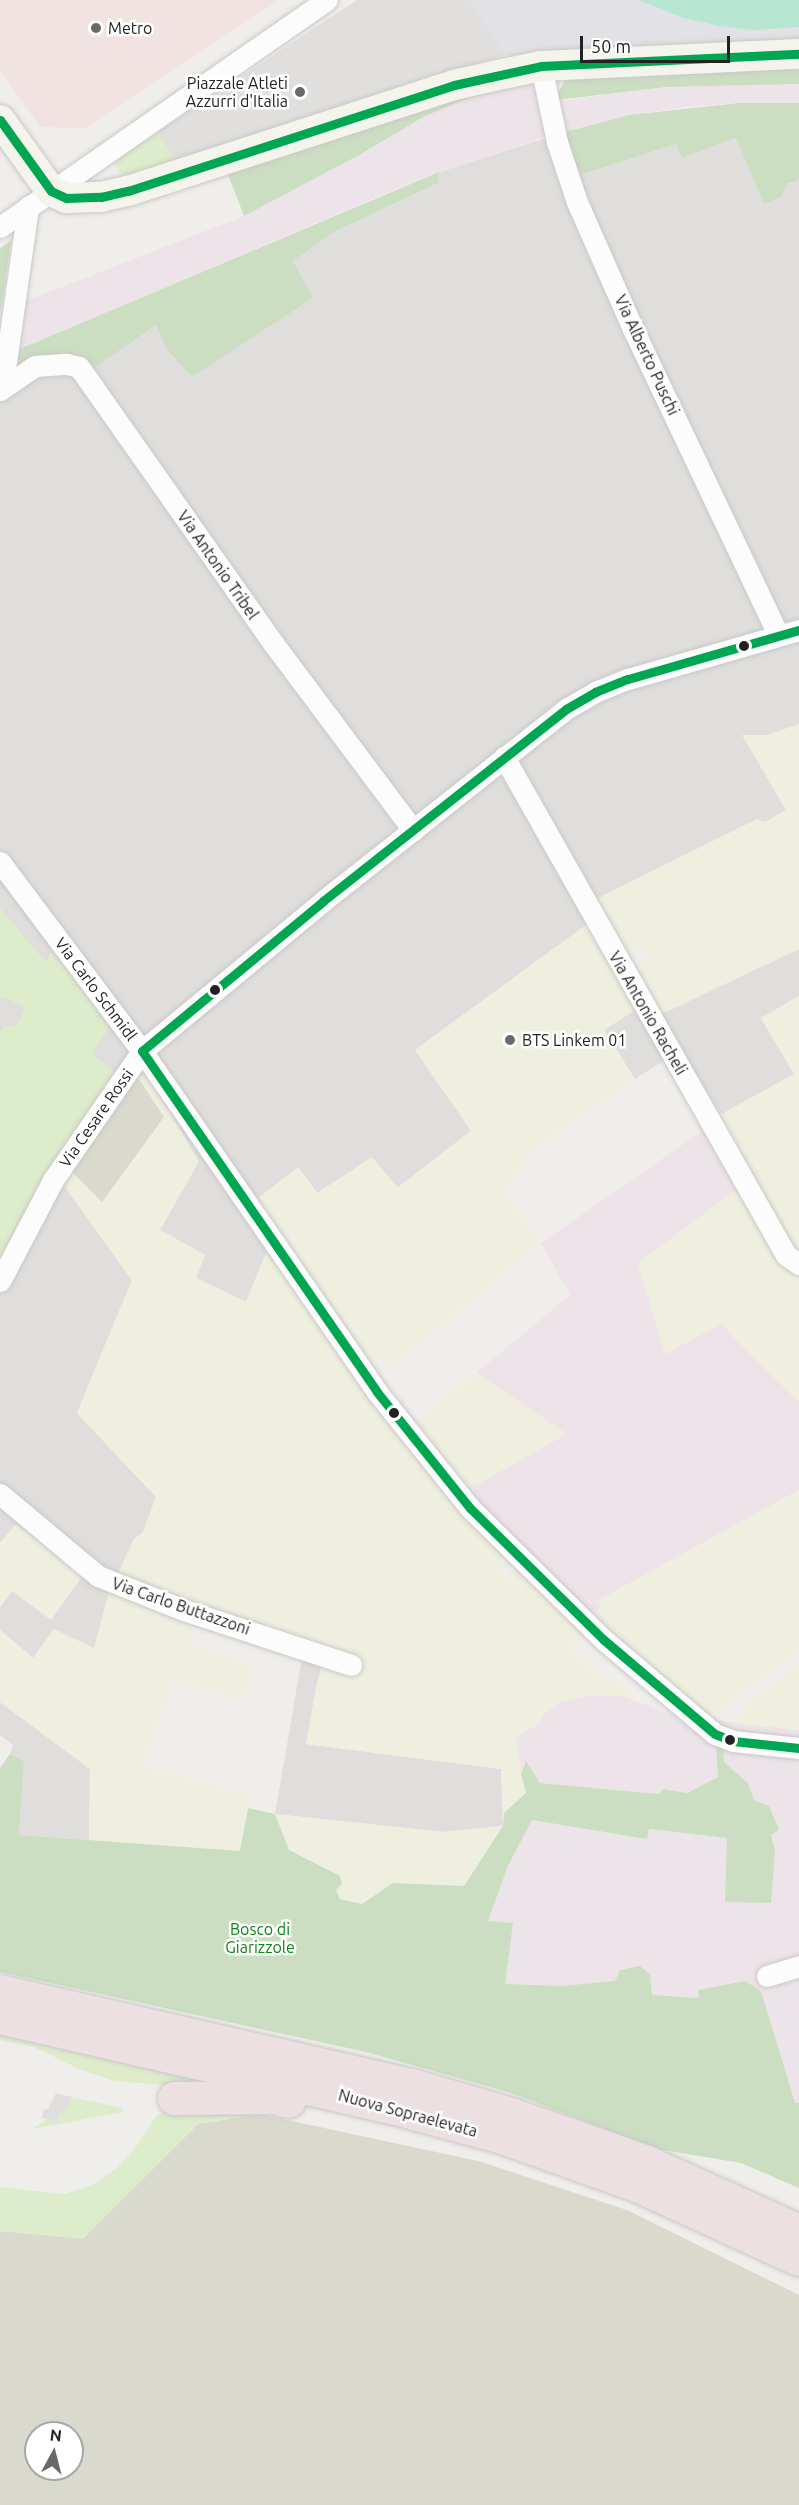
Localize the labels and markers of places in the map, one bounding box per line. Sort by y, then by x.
place label: Metro [108,18,152,38]
marker: Metro [89,21,103,35]
place label: Piazzale Atleti Azzurri d'Italia [186,73,288,111]
marker: Piazzale Atleti Azzurri d'Italia [293,85,307,99]
unlabelled marker [738,640,750,652]
unlabelled marker [209,984,221,996]
place label: BTS Linkem 01 [522,1030,626,1050]
marker: BTS Linkem 01 [503,1033,517,1047]
unlabelled marker [388,1407,400,1419]
unlabelled marker [724,1734,736,1746]

